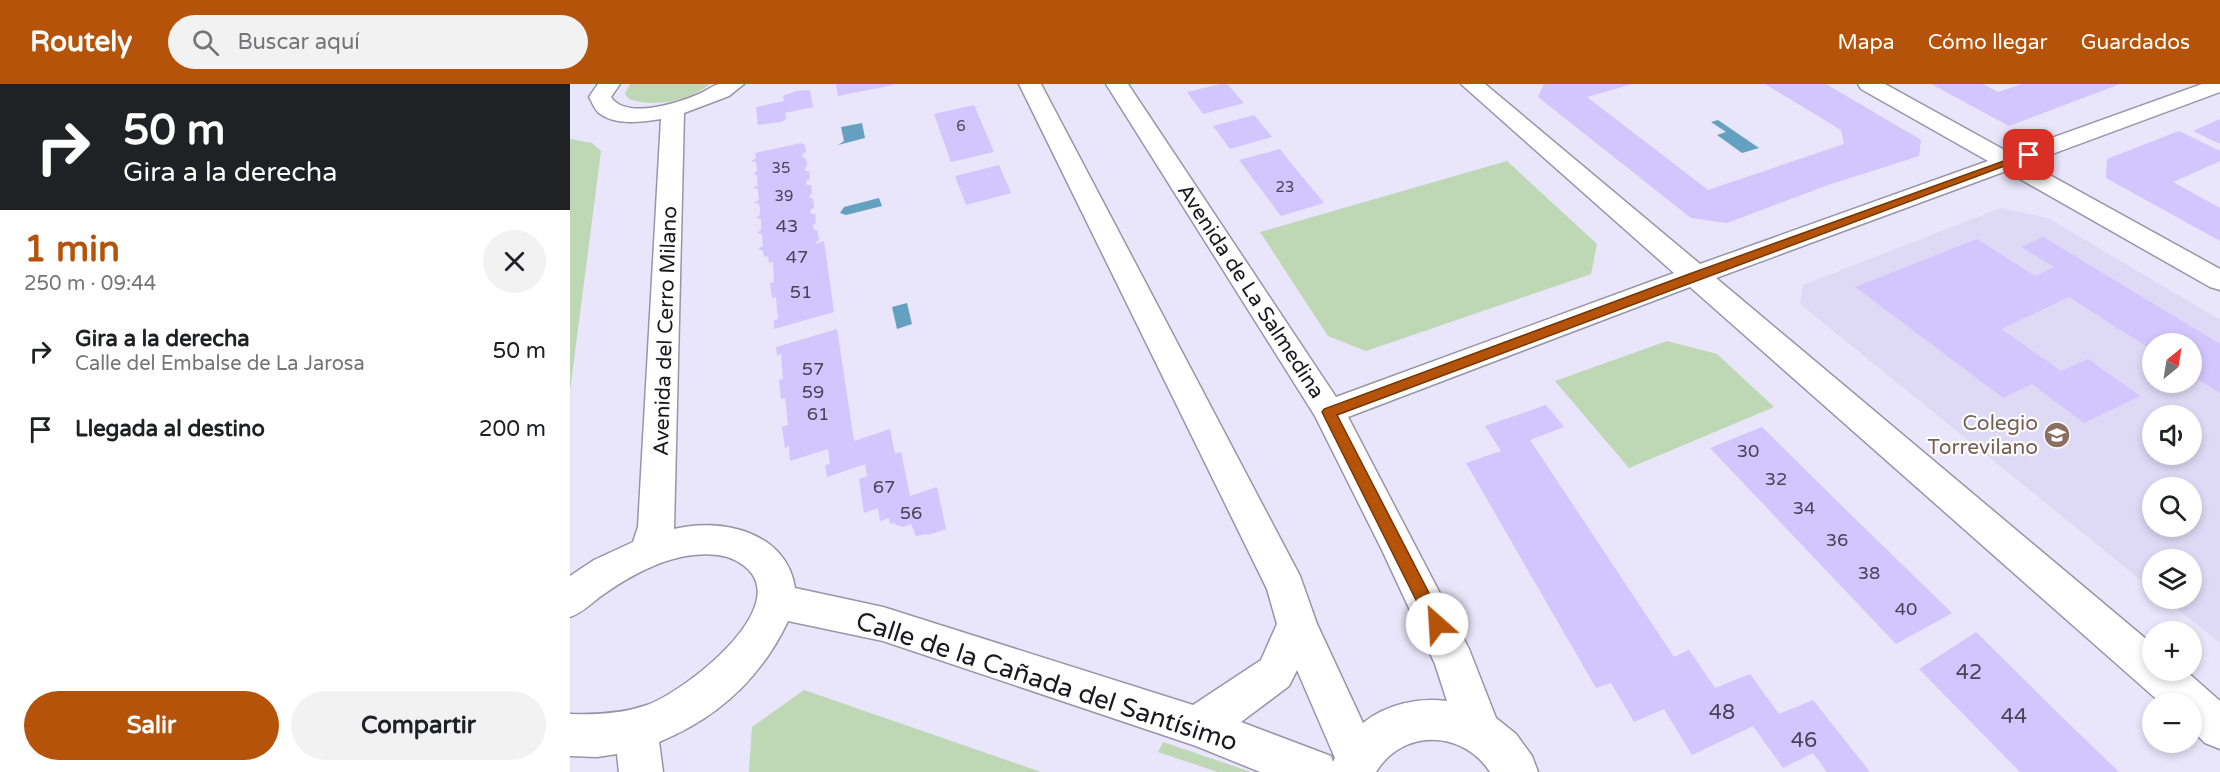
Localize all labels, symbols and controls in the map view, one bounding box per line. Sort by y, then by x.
search box [168,15,588,69]
text: Routely [30,25,132,59]
icon: search [189,26,222,59]
text: Buscar aquí [237,29,360,55]
text: Mapa [1837,30,1895,55]
text: Cómo llegar [1928,30,2048,55]
text: Guardados [2081,30,2190,55]
text: 50 m [123,105,225,156]
icon: right [24,108,102,186]
house number: 6 [956,117,966,135]
pin [2003,129,2054,180]
icon: arrive [2012,138,2045,171]
text: Gira a la derecha [123,156,337,189]
house number: 35 [772,159,790,177]
house number: 23 [1276,178,1294,196]
street label: Avenida de La Salmedina [1172,179,1329,403]
house number: 39 [775,187,793,205]
street label: Avenida del Cerro Milano [649,206,682,456]
house number: 43 [776,215,798,237]
text: 1 min [24,228,120,271]
button: close [483,230,546,293]
house number: 47 [786,246,808,268]
text: 250 m · 09:44 [24,272,156,296]
house number: 51 [790,281,812,303]
text: Gira a la derecha [75,326,250,352]
north arrow [2142,333,2202,393]
map controls [2142,333,2202,753]
icon: right [24,335,57,368]
text: 50 m [492,338,546,364]
text: Calle del Embalse de La Jarosa [75,352,365,376]
house number: 57 [802,358,824,380]
house number: 59 [802,381,824,403]
house number: 61 [807,403,829,425]
button: sound [2142,405,2202,465]
place label: Colegio Torrevilano [1927,411,2038,460]
icon: arrive [24,413,57,446]
text: Llegada al destino [75,416,265,442]
text: 200 m [479,416,546,442]
school or university icon: Colegio Torrevilano [2042,420,2072,450]
house number: 30 [1737,440,1759,462]
house number: 32 [1765,468,1787,490]
house number: 67 [873,476,895,498]
button: search [2142,477,2202,537]
house number: 34 [1793,497,1815,519]
house number: 56 [900,502,922,524]
house number: 36 [1826,529,1848,551]
button: layers [2142,549,2202,609]
house number: 38 [1858,562,1880,584]
position arrow [1405,592,1469,656]
house number: 40 [1895,598,1917,620]
street label: Calle de la Cañada del Santísimo [852,605,1242,758]
button: + [2142,621,2202,681]
house number: 42 [1956,660,1982,685]
button: Salir [24,691,279,760]
button: Compartir [291,691,546,760]
button: − [2142,693,2202,753]
house number: 48 [1709,700,1735,725]
house number: 44 [2001,704,2027,729]
house number: 46 [1791,728,1817,753]

